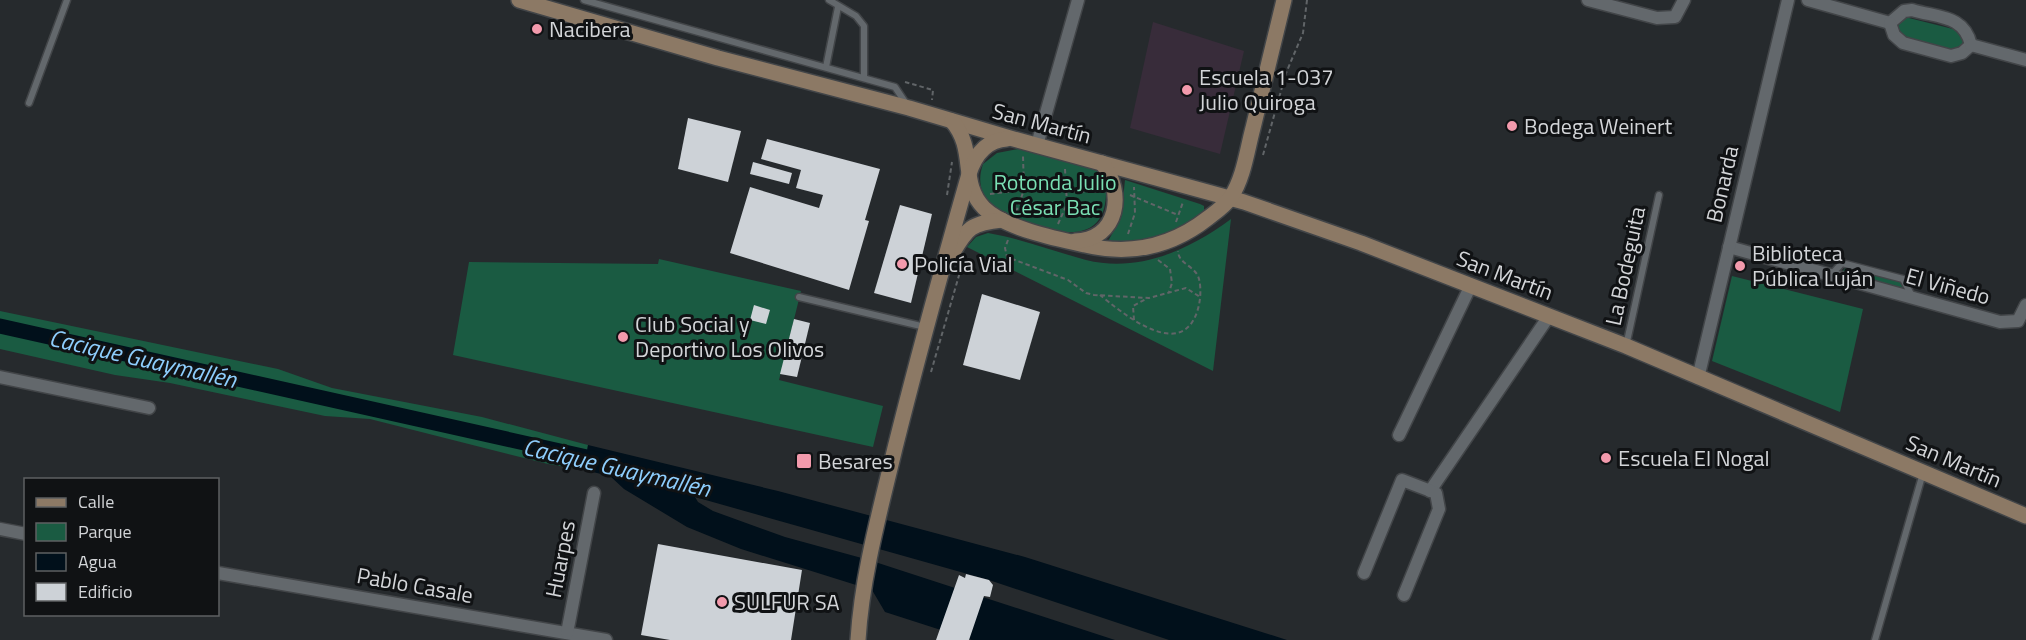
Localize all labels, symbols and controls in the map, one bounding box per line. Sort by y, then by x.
place label: Nacibera [549,12,631,46]
marker: Nacibera [530,22,544,36]
place label: Escuela 1-037 Julio Quiroga [1199,60,1334,119]
marker: Escuela 1-037 Julio Quiroga [1180,83,1194,97]
street label: San Martín [989,93,1095,153]
place label: Bodega Weinert [1524,109,1673,143]
marker: Bodega Weinert [1505,119,1519,133]
street label: Bonarda [1697,142,1747,226]
park label: Rotonda Julio César Bac [993,165,1117,224]
street label: La Bodeguita [1596,203,1654,329]
place label: Biblioteca Pública Luján [1752,236,1873,295]
street label: San Martín [1452,241,1558,309]
place label: Policía Vial [914,247,1012,281]
marker: Policía Vial [895,257,909,271]
street label: El Viñedo [1902,258,1994,314]
marker: Biblioteca Pública Luján [1733,259,1747,273]
place label: Club Social y Deportivo Los Olivos [635,307,824,366]
water label: Cacique Guaymallén [46,319,241,397]
marker: Club Social y Deportivo Los Olivos [616,330,630,344]
street label: San Martín [1901,426,2007,496]
water label: Cacique Guaymallén [520,428,715,506]
place label: Escuela El Nogal [1618,441,1770,475]
place label: Besares [818,444,893,478]
marker: Escuela El Nogal [1599,451,1613,465]
marker: Besares [795,452,813,470]
legend [24,478,219,616]
text: Calle [78,488,114,515]
street label: Huarpes [536,517,584,601]
text: Parque [78,518,132,545]
text: Agua [78,548,116,575]
street label: Pablo Casale [354,558,476,612]
text: Edificio [78,578,132,605]
place label: SULFUR SA [734,585,840,619]
marker: SULFUR SA [715,595,729,609]

